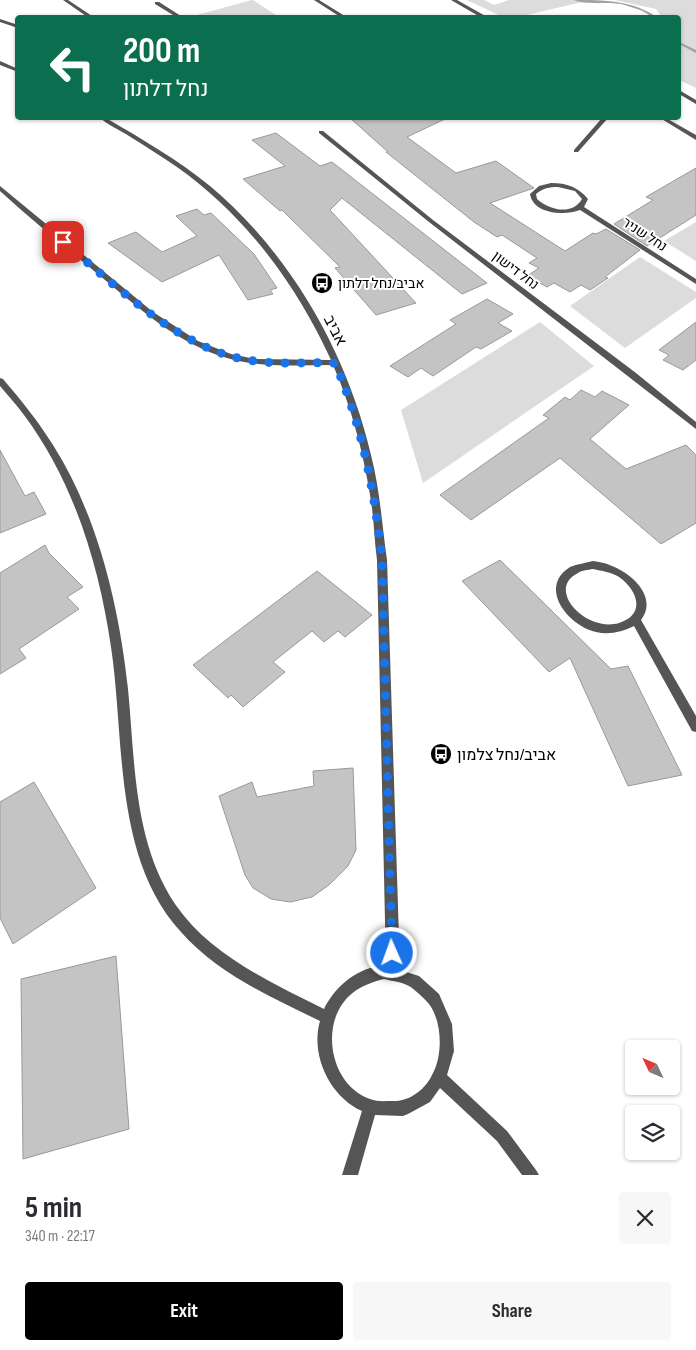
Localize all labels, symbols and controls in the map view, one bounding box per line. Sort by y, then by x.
text: 200 m [123,30,200,73]
icon: left [40,35,105,100]
text: נחל דלתון [123,76,208,103]
street label: נחל שניר [619,214,670,255]
pin [42,221,84,263]
icon: arrive [49,228,77,256]
street label: נחל דישון [489,247,542,293]
bus stop icon: אביב/נחל דלתון [310,271,334,295]
place label: אביב/נחל דלתון [338,275,424,292]
street label: אביב [319,312,350,349]
bus stop icon: אביב/נחל צלמון [429,742,453,766]
place label: אביב/נחל צלמון [457,746,556,765]
position arrow [365,926,417,978]
north arrow [625,1040,680,1095]
map controls [625,1040,680,1160]
button: layers [625,1105,680,1160]
text: 5 min [25,1190,82,1226]
button: close [619,1192,671,1244]
text: 340 m · 22:17 [25,1227,95,1246]
button: Exit [25,1282,343,1340]
button: Share [353,1282,671,1340]

